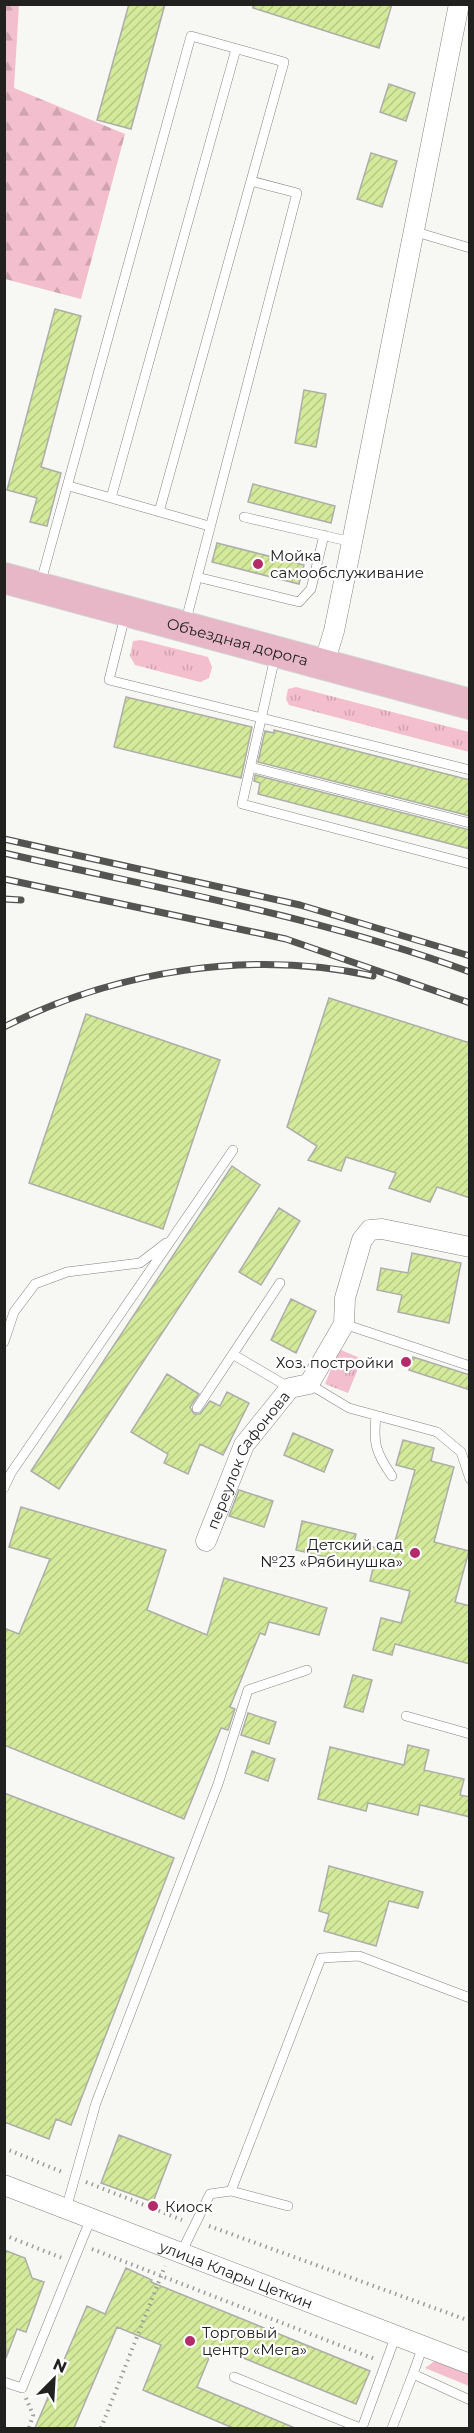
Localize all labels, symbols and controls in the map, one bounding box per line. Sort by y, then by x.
place label: Мойка самообслуживание [270,546,424,582]
marker: Мойка самообслуживание [251,557,265,571]
street label: Объездная дорога [165,613,310,669]
place label: Хоз. постройки [276,1353,394,1372]
marker: Хоз. постройки [399,1355,413,1369]
street label: переулок Сафонова [202,1387,294,1532]
place label: Детский сад №23 «Рябинушка» [260,1535,403,1571]
marker: Детский сад №23 «Рябинушка» [408,1546,422,1560]
place label: Киоск [165,2197,213,2216]
marker: Киоск [146,2199,160,2213]
street label: улица Клары Цеткин [156,2236,316,2312]
place label: Торговый центр «Мега» [202,2323,307,2359]
marker: Торговый центр «Мега» [183,2334,197,2348]
north arrow [24,2349,84,2409]
text: N [50,2354,70,2377]

